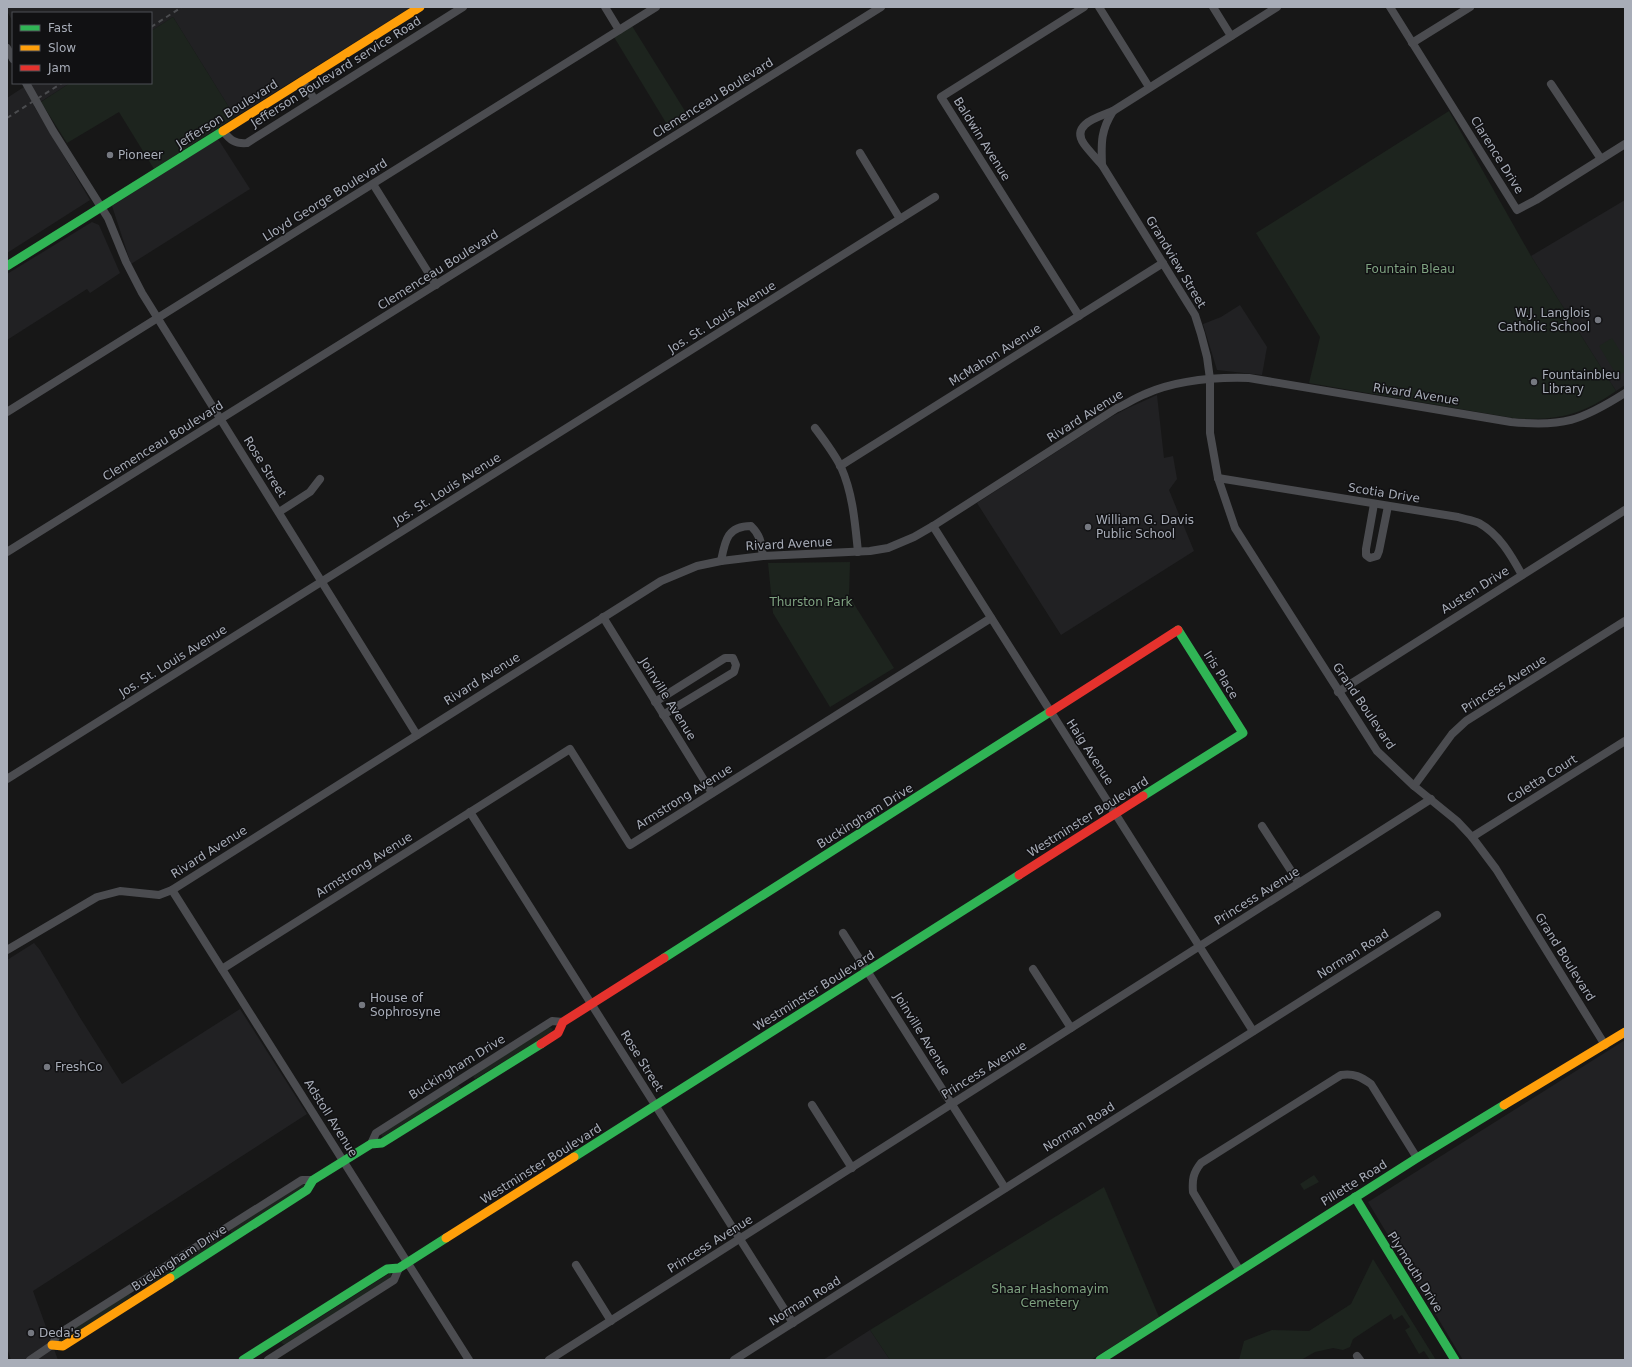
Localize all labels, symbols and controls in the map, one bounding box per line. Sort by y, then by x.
legend [12,12,152,84]
street label: Jefferson Boulevard service Road [248,14,424,131]
text: Fast [48,21,72,35]
text: Slow [48,41,76,55]
street label: Clemenceau Boulevard [650,55,776,141]
text: Jam [47,61,71,75]
street label: Jefferson Boulevard [173,77,280,152]
street label: Baldwin Avenue [951,95,1013,183]
street label: Clarence Drive [1468,114,1526,196]
place label: Pioneer [118,148,163,162]
marker: Pioneer [105,150,115,160]
street label: Lloyd George Boulevard [260,156,390,244]
street label: Grandview Street [1143,214,1209,311]
street label: Clemenceau Boulevard [375,227,501,313]
park label: Fountain Bleau [1365,262,1455,276]
street label: Jos. St. Louis Avenue [665,278,778,356]
place label: W.J. Langlois Catholic School [1498,306,1590,334]
marker: W.J. Langlois Catholic School [1593,315,1603,325]
street label: McMahon Avenue [947,321,1043,389]
place label: Fountainbleu Library [1542,368,1620,396]
marker: Fountainbleu Library [1529,377,1539,387]
street label: Rivard Avenue [1372,380,1460,408]
street label: Rivard Avenue [1044,387,1126,445]
street label: Clemenceau Boulevard [100,398,226,484]
street label: Rose Street [241,434,289,500]
street label: Jos. St. Louis Avenue [390,450,503,528]
street label: Scotia Drive [1347,480,1421,506]
place label: William G. Davis Public School [1096,513,1194,541]
marker: William G. Davis Public School [1083,522,1093,532]
street label: Rivard Avenue [745,535,833,553]
street label: Austen Drive [1438,564,1512,616]
park label: Thurston Park [768,595,853,609]
street label: Jos. St. Louis Avenue [116,622,229,700]
street label: Iris Place [1201,648,1241,702]
street label: Rivard Avenue [441,650,523,708]
street label: Princess Avenue [1459,652,1549,716]
street label: Joinville Avenue [636,654,699,743]
street label: Grand Boulevard [1330,660,1398,752]
street label: Haig Avenue [1064,716,1116,788]
street label: Coletta Court [1504,752,1580,806]
street label: Armstrong Avenue [633,762,735,832]
street label: Westminster Boulevard [1025,774,1151,860]
street label: Buckingham Drive [814,781,916,851]
street label: Rivard Avenue [168,823,250,881]
street label: Armstrong Avenue [313,830,415,900]
street label: Princess Avenue [1212,864,1302,928]
street label: Grand Boulevard [1532,910,1598,1004]
street label: Norman Road [1315,926,1391,982]
street label: Westminster Boulevard [751,948,877,1034]
street label: Joinville Avenue [890,989,953,1078]
place label: House of Sophrosyne [370,991,441,1019]
marker: House of Sophrosyne [357,1000,367,1010]
street label: Rose Street [618,1028,666,1094]
street label: Buckingham Drive [406,1032,508,1102]
street label: Princess Avenue [939,1038,1029,1102]
place label: FreshCo [55,1060,103,1074]
marker: FreshCo [42,1062,52,1072]
street label: Adstoll Avenue [301,1077,361,1159]
street label: Norman Road [1041,1099,1117,1155]
street label: Westminster Boulevard [478,1121,604,1207]
street label: Pillette Road [1318,1157,1390,1209]
street label: Princess Avenue [665,1212,755,1276]
street label: Buckingham Drive [129,1222,229,1294]
street label: Plymouth Drive [1385,1229,1445,1315]
street label: Norman Road [767,1273,843,1329]
park label: Shaar Hashomayim Cemetery [991,1282,1109,1310]
place label: Deda's [39,1326,80,1340]
marker: Deda's [26,1328,36,1338]

